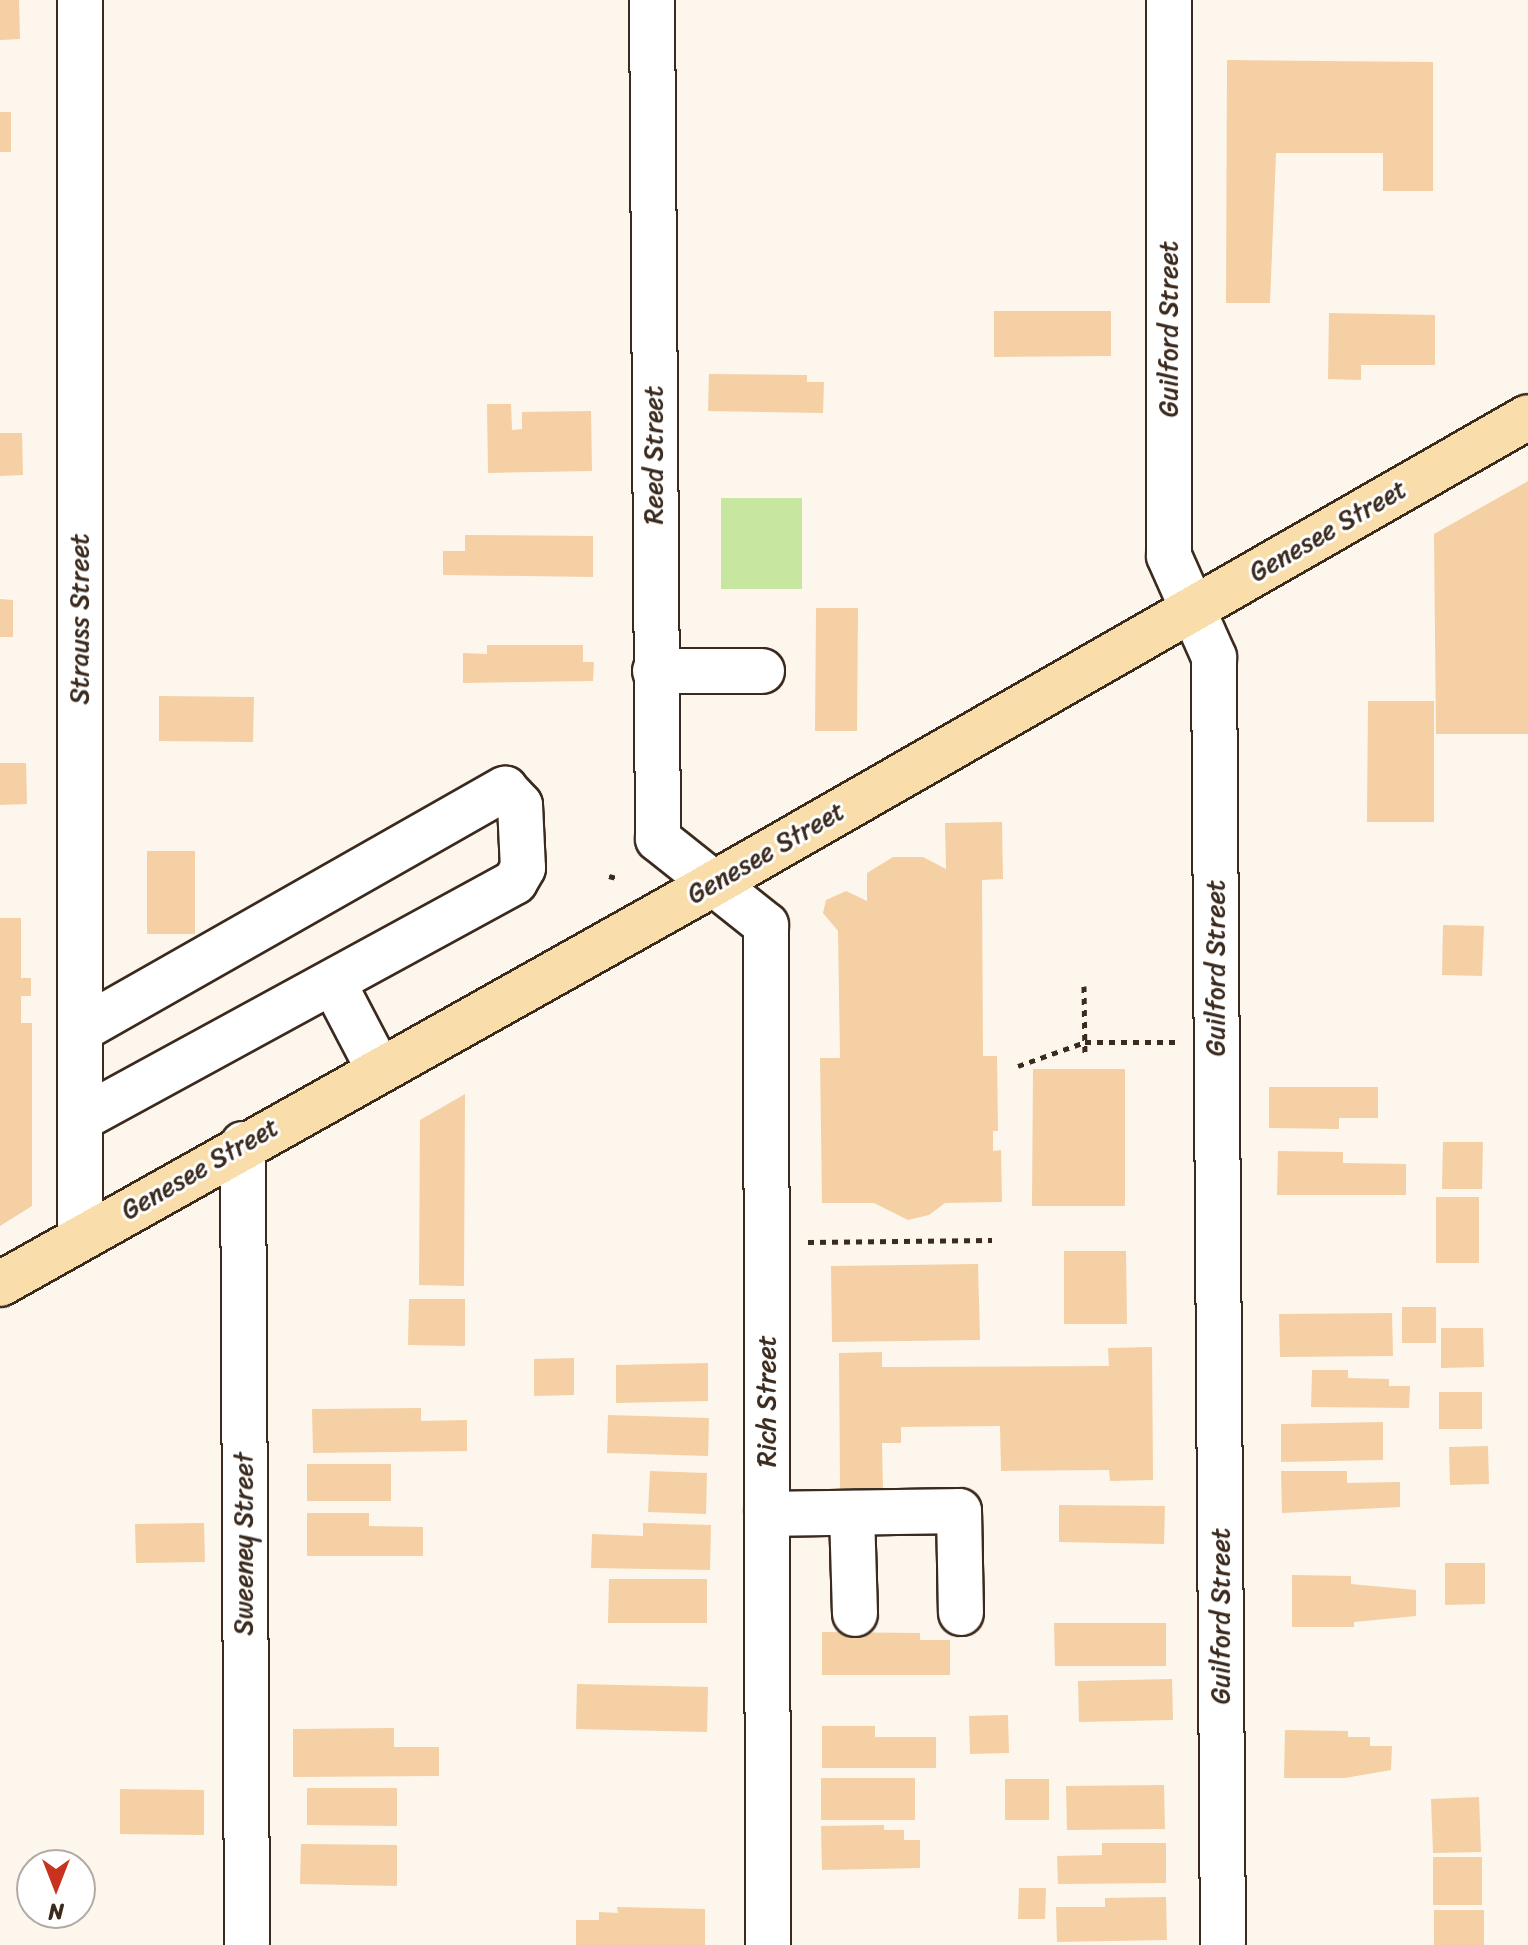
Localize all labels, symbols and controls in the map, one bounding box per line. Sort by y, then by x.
street label: Guilford Street [1153,241,1185,417]
street label: Reed Street [638,386,670,524]
street label: Genesee Street [1244,473,1412,589]
street label: Strauss Street [64,534,96,704]
street label: Genesee Street [682,795,850,911]
street label: Guilford Street [1200,880,1232,1056]
street label: Genesee Street [116,1111,284,1227]
street label: Rich Street [751,1335,783,1467]
street label: Sweeney Street [228,1452,260,1636]
street label: Guilford Street [1205,1528,1237,1704]
north arrow [16,1849,96,1929]
text: N [48,1892,64,1931]

